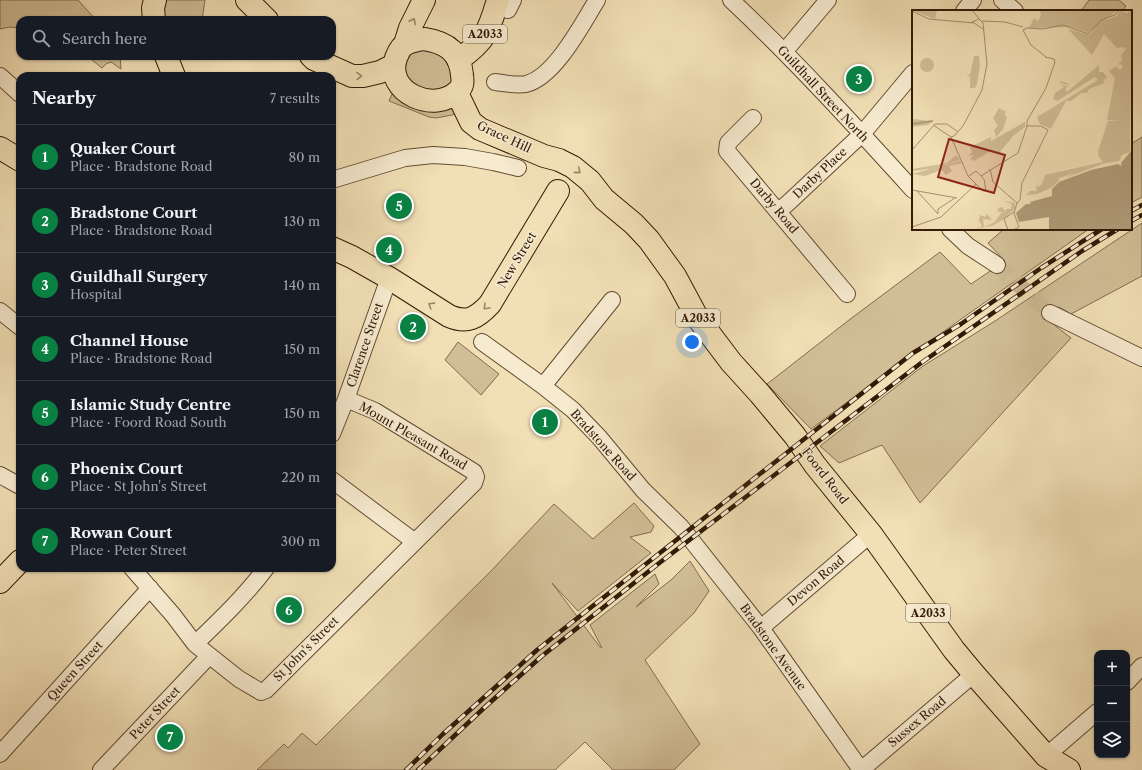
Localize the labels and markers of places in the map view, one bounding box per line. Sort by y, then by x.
pin: 3 [846,64,872,94]
pin: 5 [386,191,412,221]
pin: 4 [376,235,402,265]
pin: 2 [400,312,426,342]
pin: 1 [532,407,558,437]
pin: 6 [276,595,302,625]
pin: 7 [157,722,183,752]

